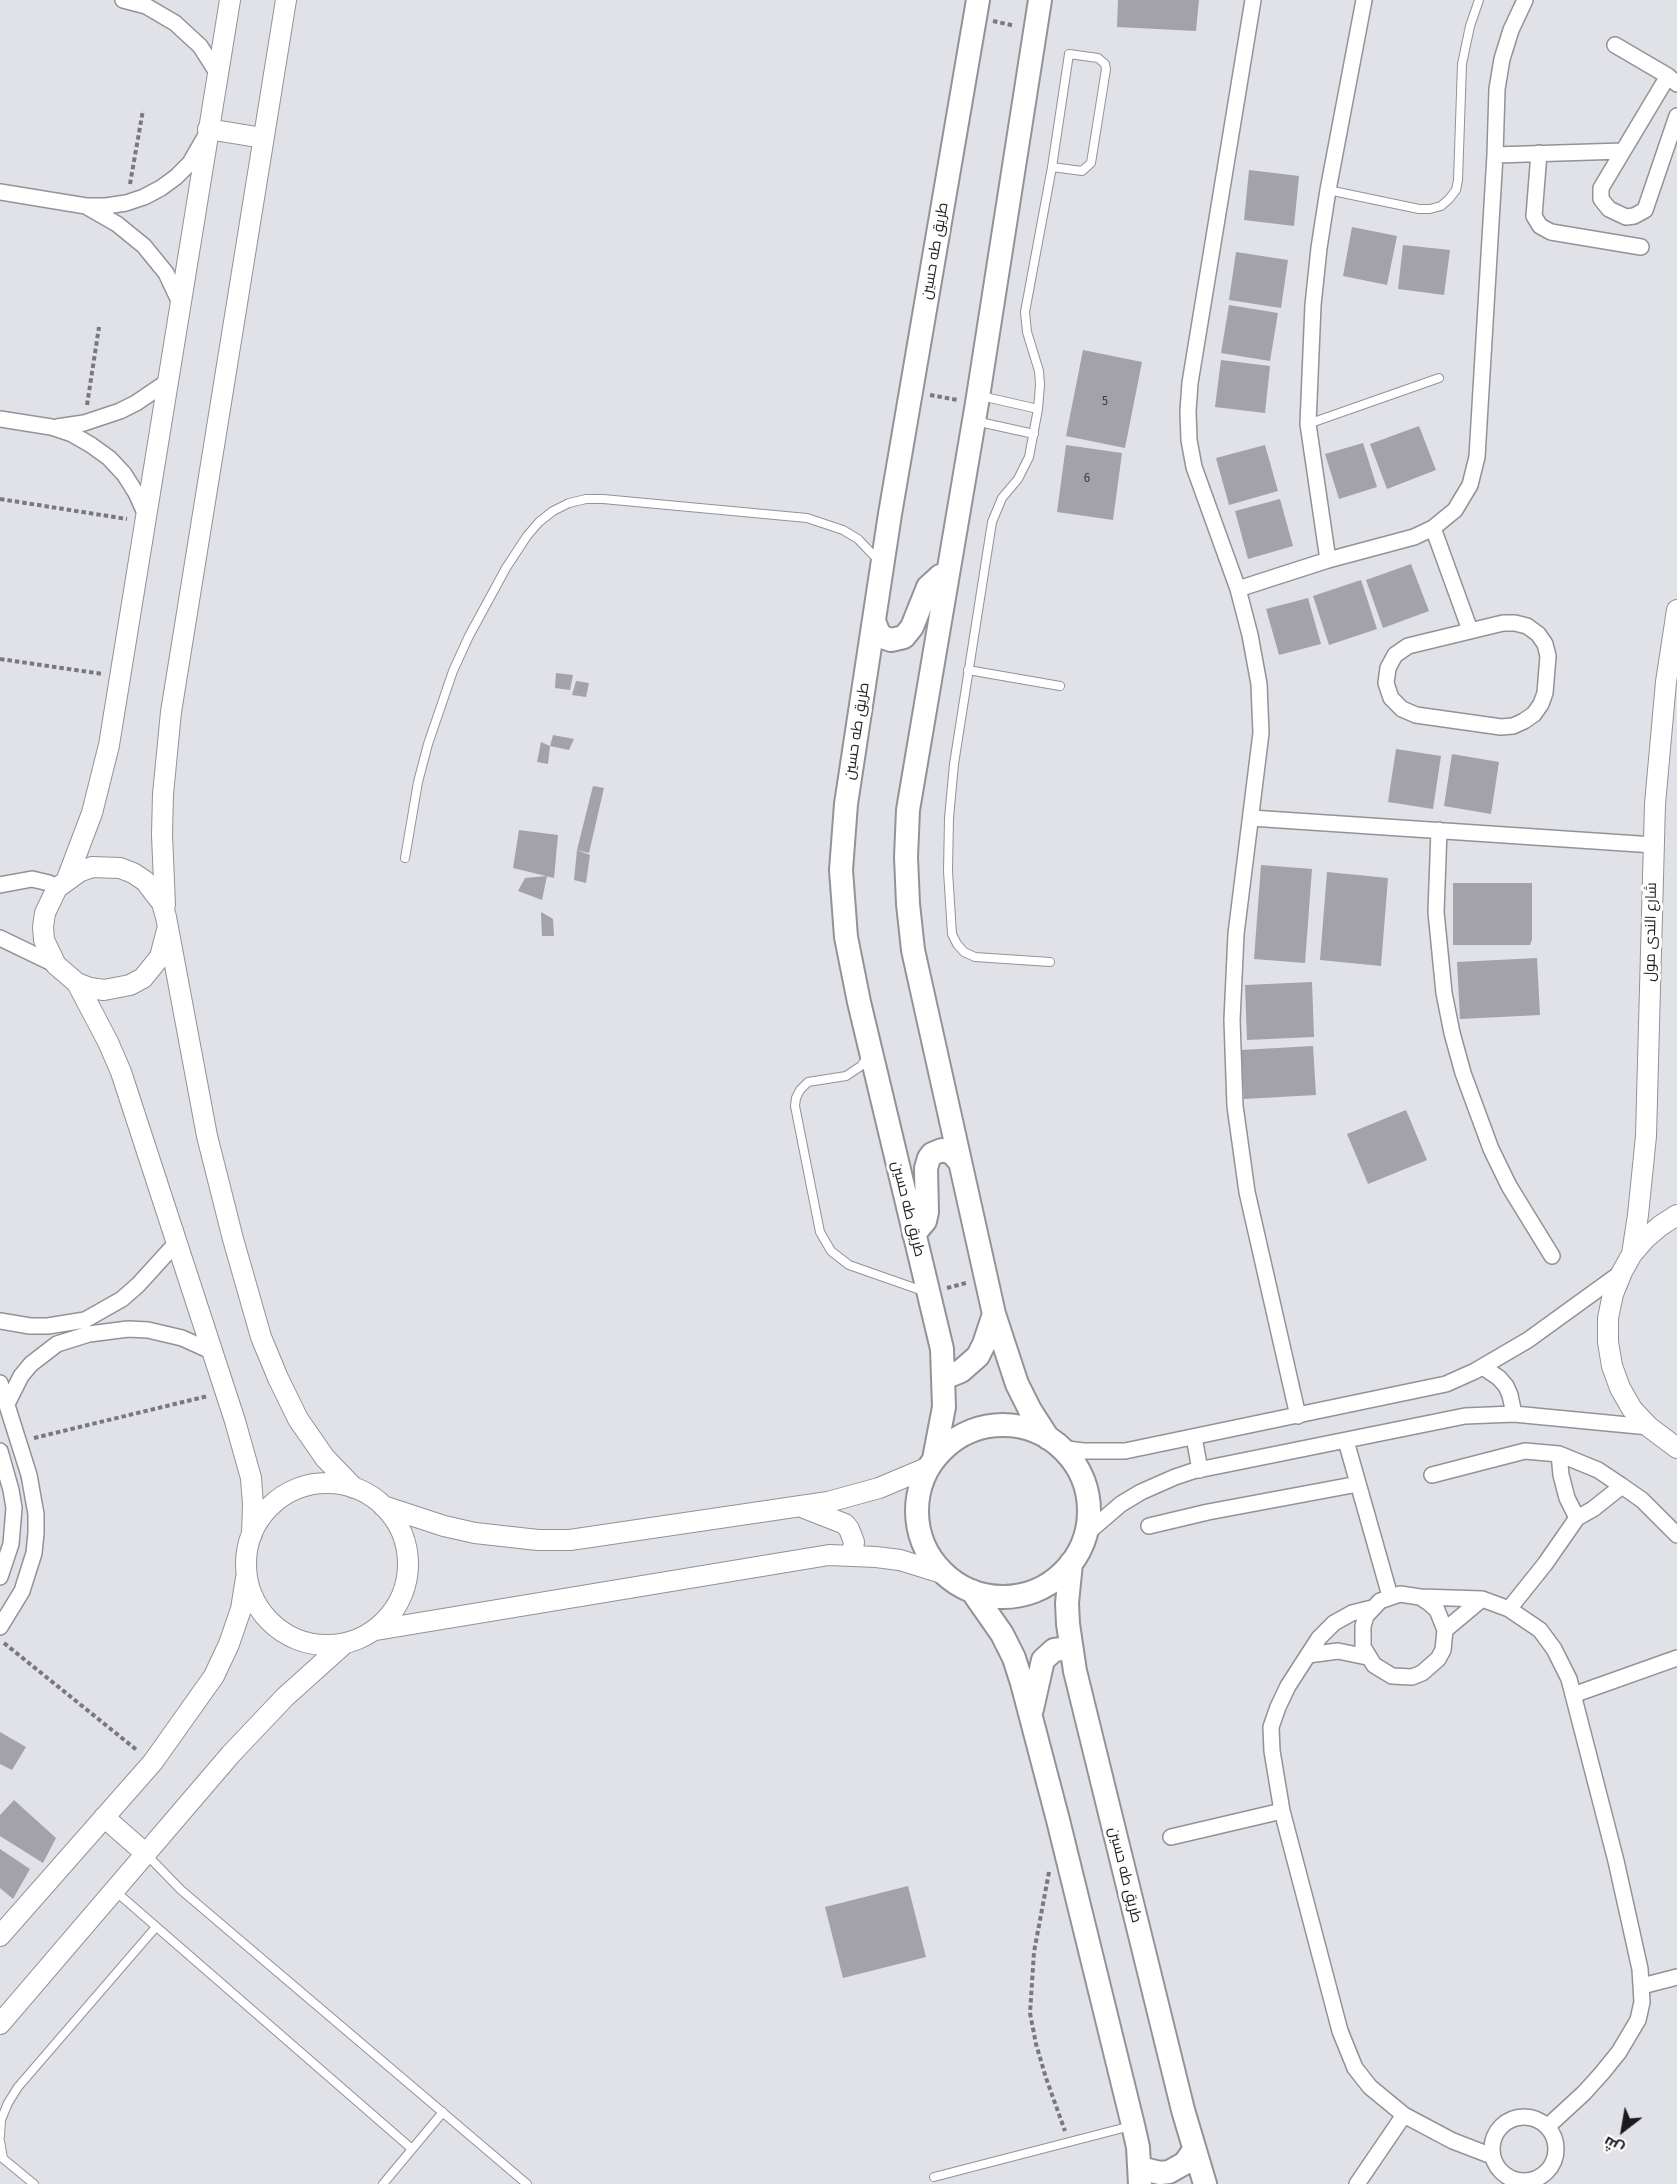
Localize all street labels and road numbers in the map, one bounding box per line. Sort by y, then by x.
street label: طريق طه حسين [918,201,952,301]
street label: طريق طه حسين [840,681,874,781]
street label: شارع الندى مول [1641,882,1661,982]
street label: طريق طه حسين [887,1159,929,1259]
street label: طريق طه حسين [1104,1825,1146,1925]

